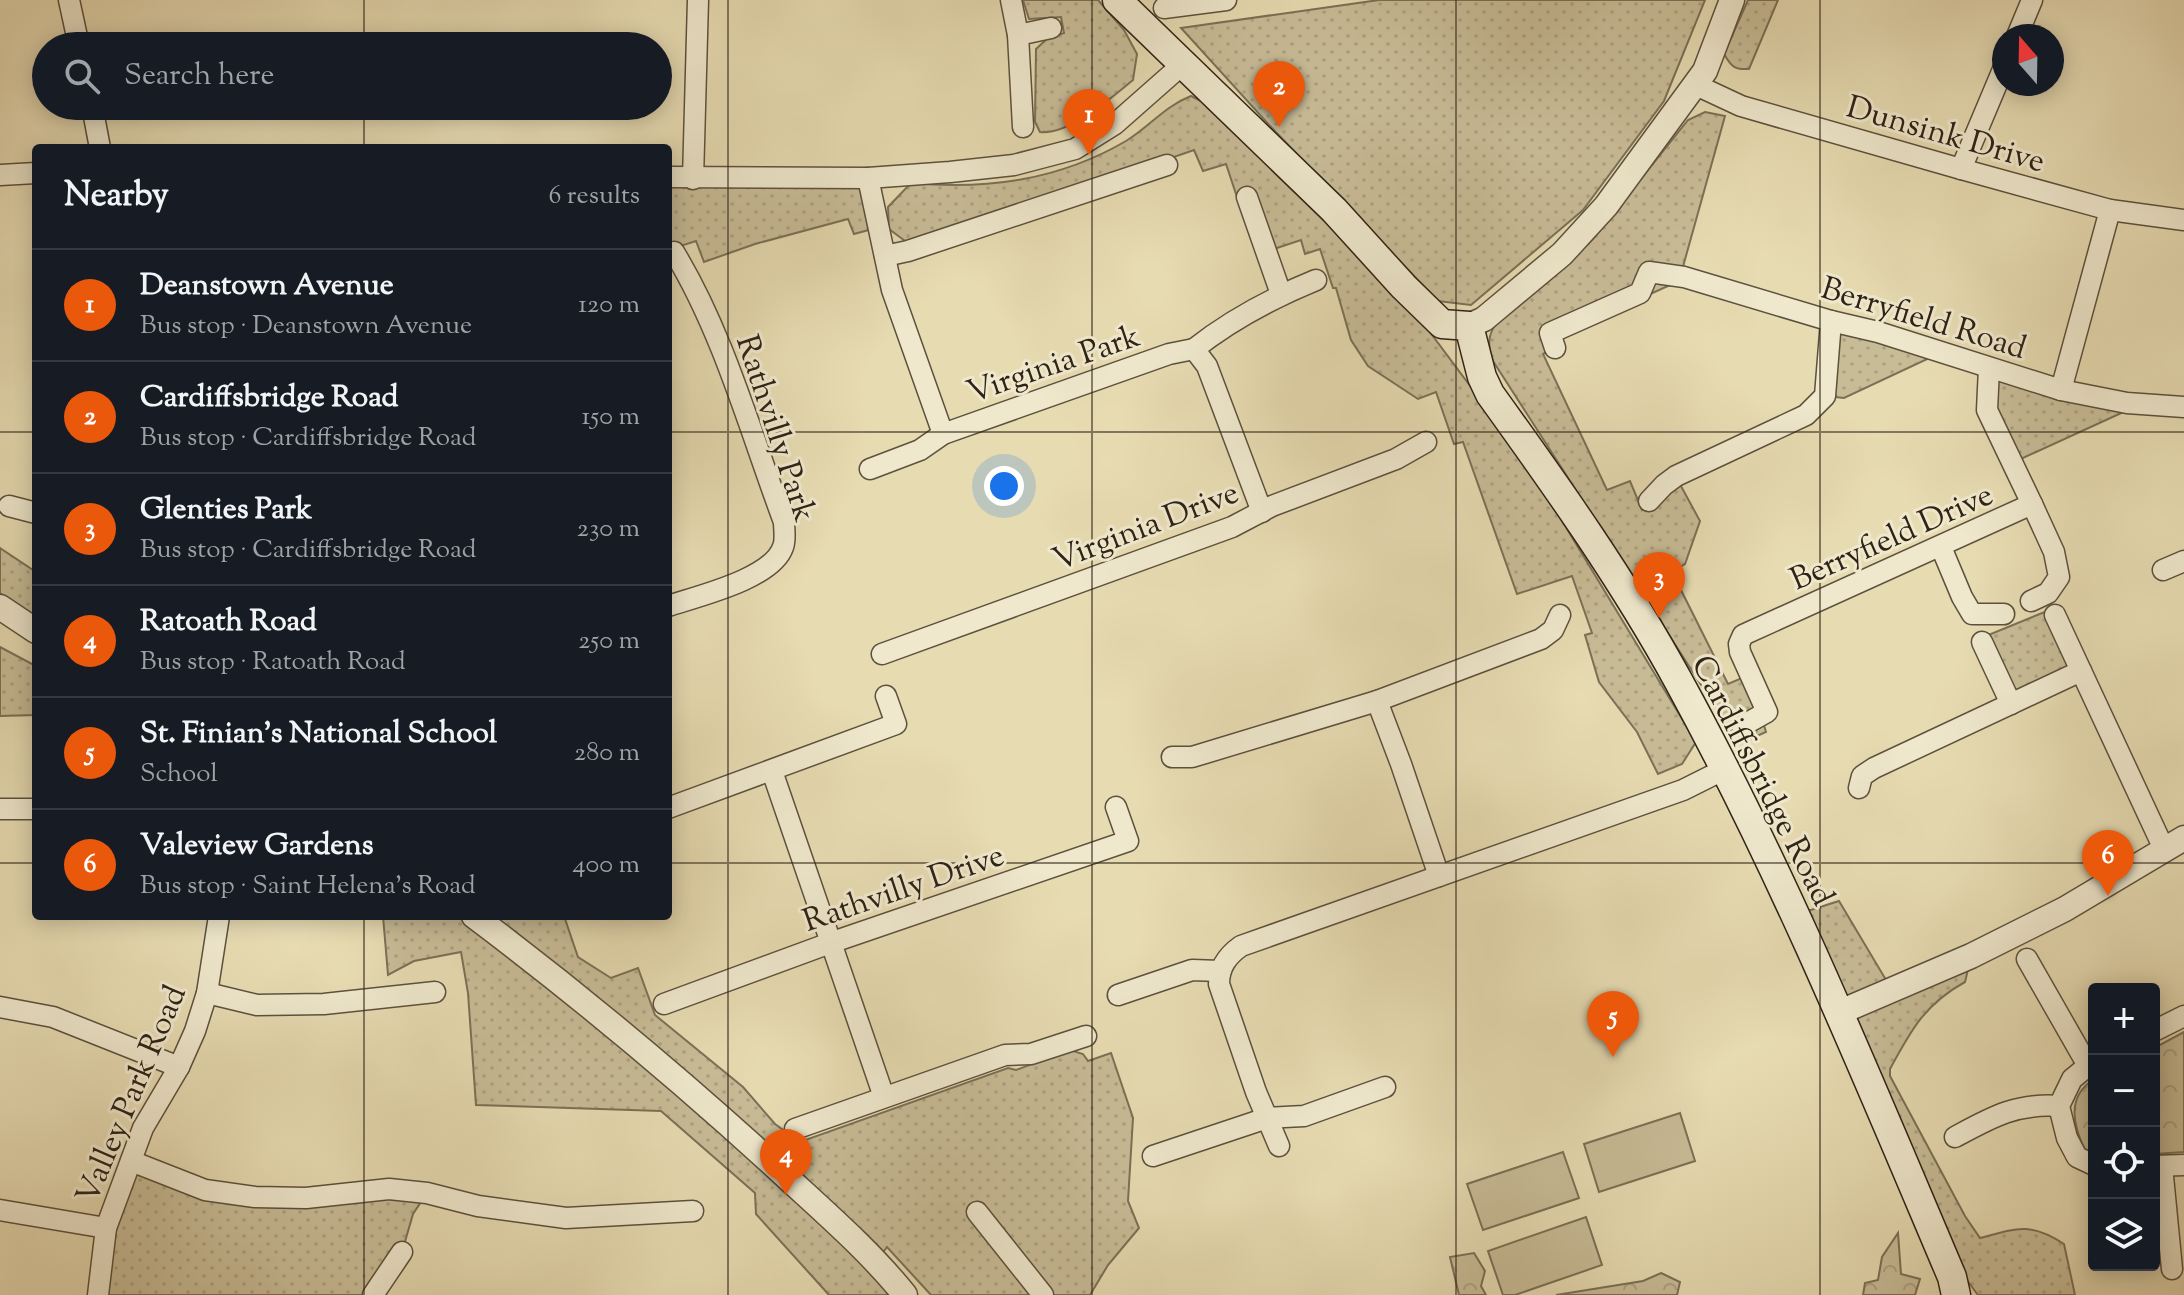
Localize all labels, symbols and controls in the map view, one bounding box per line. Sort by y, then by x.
north arrow [1992,24,2064,96]
search box [32,32,672,120]
icon: search [60,54,104,98]
text: Search here [124,55,274,98]
pin: 2 [1253,61,1305,127]
street label: Dunsink Drive [1841,86,2050,186]
pin: 1 [1063,89,1115,155]
text: Nearby [64,172,169,221]
text: 6 results [548,178,640,215]
text: Deanstown Avenue [140,265,394,308]
street label: Berryfield Road [1815,267,2031,373]
text: 1 [86,287,94,324]
text: 120 m [578,287,640,324]
text: Bus stop · Deanstown Avenue [140,308,472,345]
street label: Virginia Park [961,315,1147,417]
street label: Rathvilly Park [722,330,826,528]
text: Cardiffsbridge Road [140,377,399,420]
text: 2 [84,399,96,436]
text: 150 m [581,399,640,436]
text: Bus stop · Cardiffsbridge Road [140,420,476,457]
your location [984,466,1024,506]
street label: Virginia Drive [1046,471,1246,584]
street label: Berryfield Drive [1783,473,2001,604]
text: Glenties Park [140,489,312,532]
text: 3 [85,511,95,548]
text: 230 m [577,511,640,548]
text: Bus stop · Cardiffsbridge Road [140,532,476,569]
pin: 3 [1633,552,1685,618]
text: Ratoath Road [140,601,317,644]
text: 4 [83,623,97,660]
text: 250 m [578,623,640,660]
text: Bus stop · Ratoath Road [140,644,406,681]
street label: Cardiffsbridge Road [1678,648,1844,915]
text: St. Finian's National School [140,713,497,756]
text: 5 [86,735,94,772]
text: 280 m [574,735,640,772]
text: School [140,756,218,793]
text: Valeview Gardens [140,825,374,868]
pin: 6 [2082,830,2134,896]
street label: Rathvilly Drive [797,834,1011,946]
text: 6 [84,847,96,884]
text: 400 m [573,847,640,884]
text: Bus stop · Saint Helena's Road [140,868,476,905]
street label: Valley Park Road [66,979,200,1212]
map controls [2088,983,2160,1271]
button: + [2088,983,2160,1055]
pin: 5 [1587,991,1639,1057]
button: − [2088,1055,2160,1127]
button: locate [2088,1127,2160,1199]
pin: 4 [760,1129,812,1195]
button: layers [2088,1199,2160,1271]

